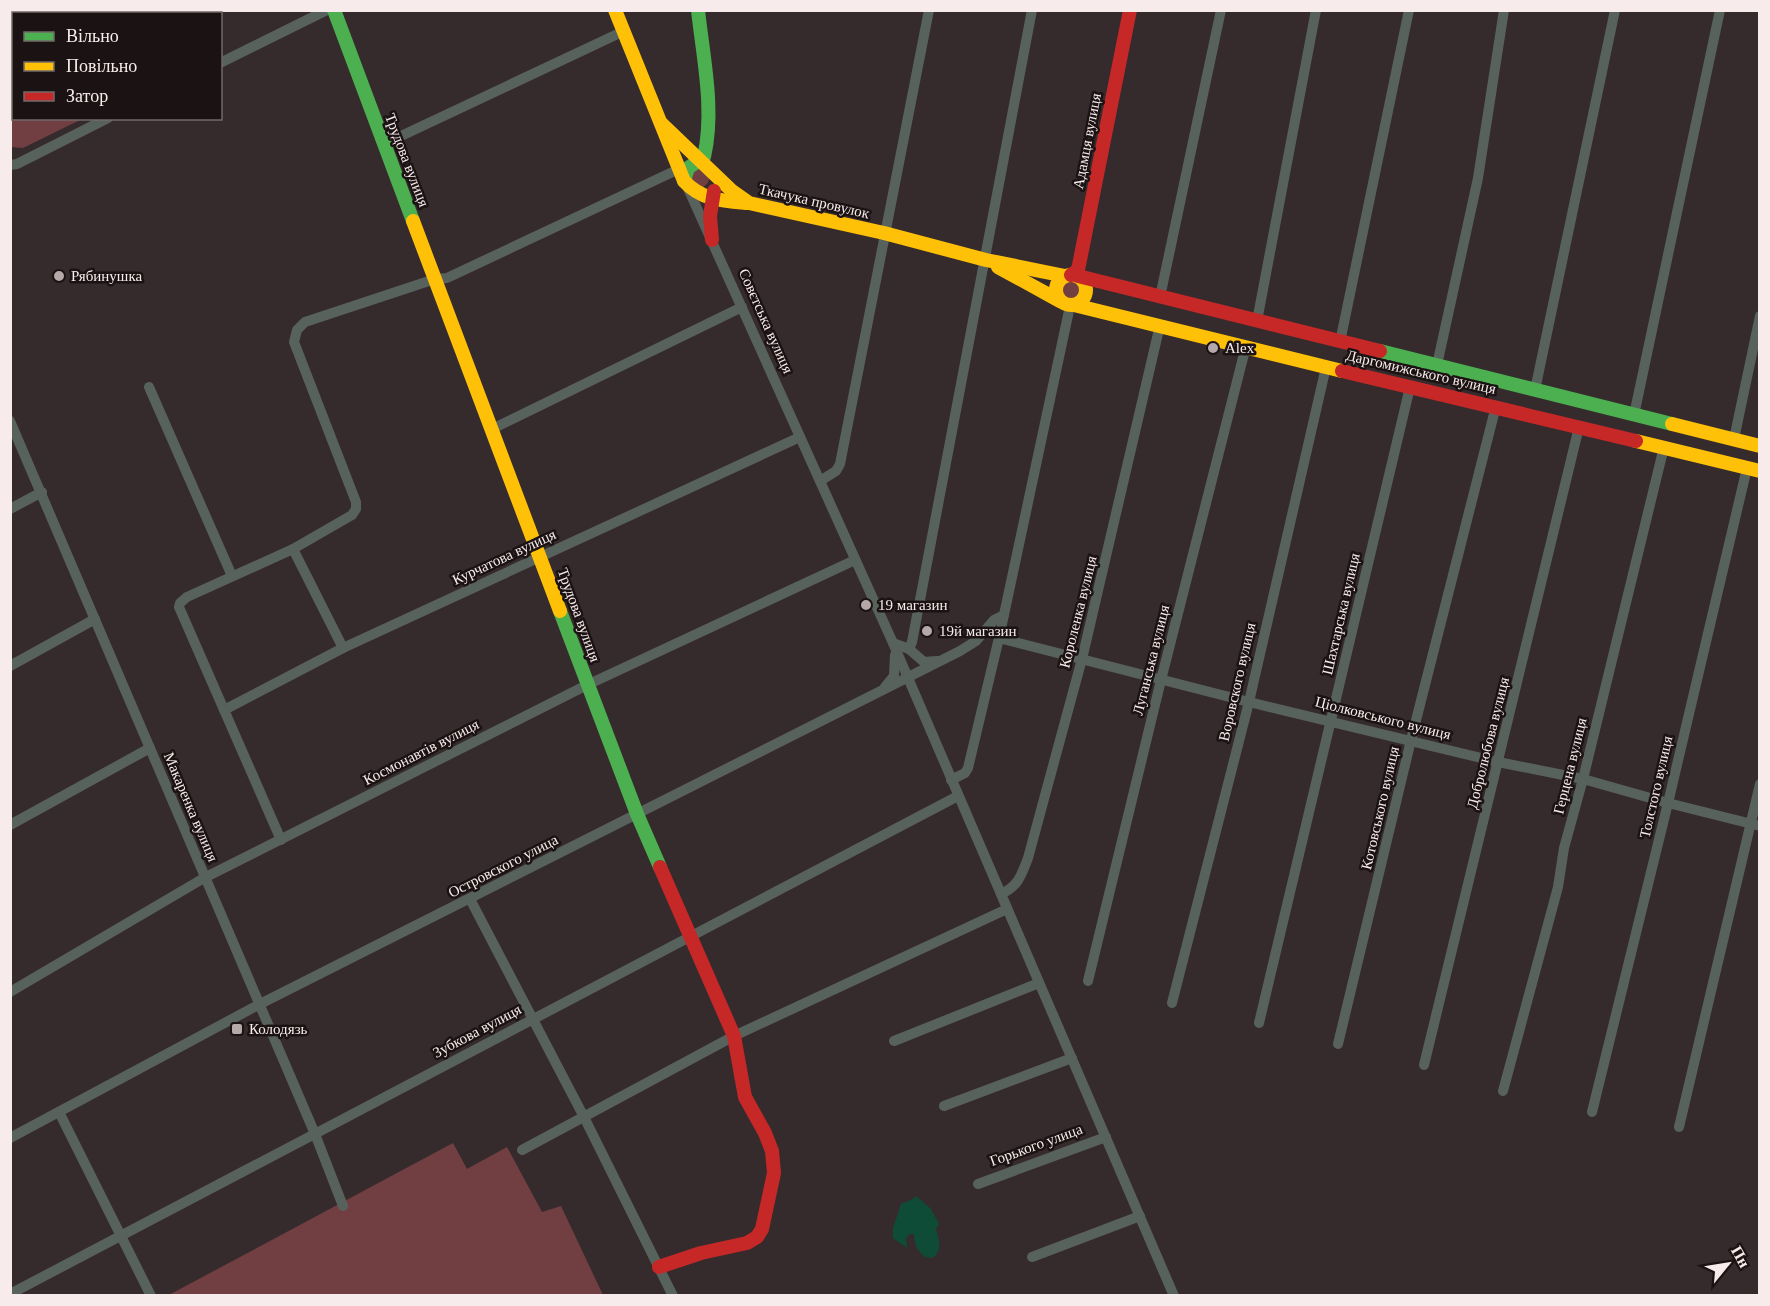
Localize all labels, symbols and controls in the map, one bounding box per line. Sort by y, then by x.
legend [12,12,222,120]
text: Вільно [66,26,119,46]
text: Повільно [66,56,137,76]
text: Затор [66,86,108,106]
street label: Адамця вулиця [1070,92,1104,190]
street label: Трудова вулиця [382,111,432,209]
street label: Ткачука провулок [757,180,872,222]
street label: Совєтська вулиця [736,266,796,376]
place label: Рябинушка [71,268,142,284]
marker: Рябинушка [52,269,66,283]
place label: Alex [1225,340,1255,356]
marker: Alex [1206,341,1220,355]
street label: Даргомижського вулиця [1344,347,1498,397]
street label: Курчатова вулиця [450,526,558,588]
street label: Шахтарська вулиця [1319,551,1363,677]
street label: Короленка вулиця [1056,554,1100,670]
street label: Трудова вулиця [555,566,603,664]
place label: 19 магазин [878,597,948,613]
marker: 19 магазин [859,598,873,612]
street label: Луганська вулиця [1130,603,1172,717]
street label: Воровского вулиця [1216,621,1258,743]
place label: 19й магазин [939,623,1017,639]
marker: 19й магазин [920,624,934,638]
street label: Добролюбова вулиця [1464,675,1512,810]
street label: Ціолковського вулиця [1314,693,1453,743]
street label: Космонавтів вулиця [361,716,482,788]
street label: Герцена вулиця [1550,716,1590,816]
street label: Толстого вулиця [1636,734,1676,840]
street label: Котовського вулиця [1358,745,1402,871]
street label: Макаренка вулиця [161,750,221,864]
street label: Островского улица [445,831,561,901]
street label: Зубкова вулиця [430,1001,524,1061]
place label: Колодязь [249,1021,308,1037]
marker: Колодязь [230,1022,244,1036]
street label: Горького улица [988,1121,1085,1169]
north arrow [1698,1234,1758,1294]
text: Пн [1728,1243,1753,1270]

